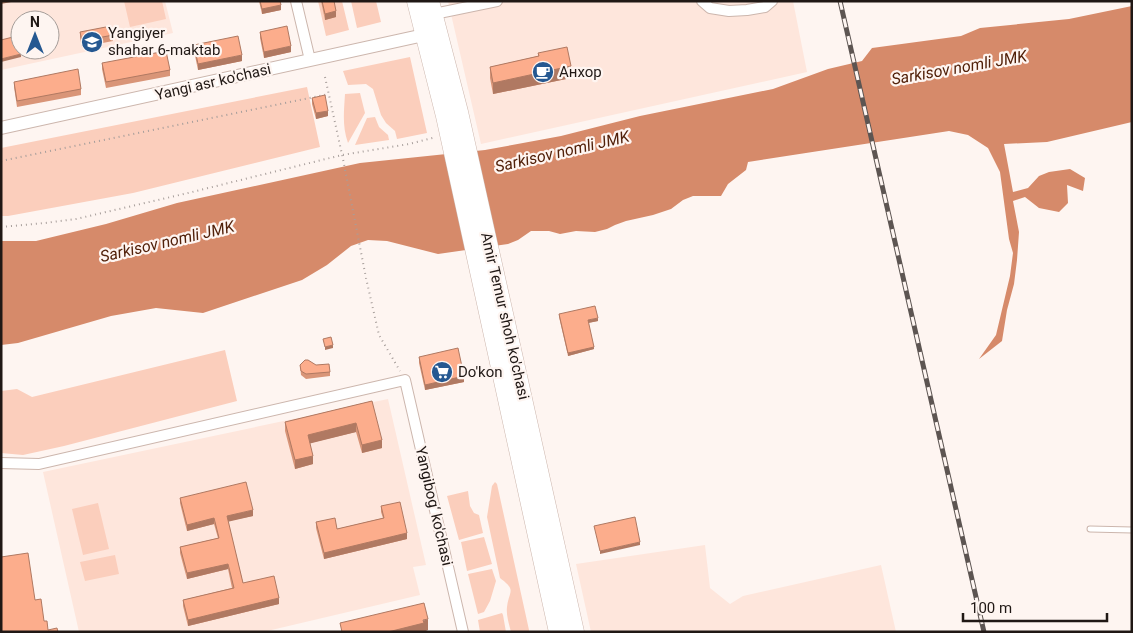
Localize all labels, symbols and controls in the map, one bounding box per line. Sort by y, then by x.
north arrow [10,10,60,60]
text: N [30,14,40,30]
place label: Yangiyer shahar 6-maktab [108,24,220,59]
school or university icon: Yangiyer shahar 6-maktab [80,30,104,54]
water label: Sarkisov nomli JMK [890,46,1029,89]
street label: Yangi asr ko'chasi [153,60,273,104]
cafe icon: Анхор [531,60,555,84]
place label: Анхор [559,63,602,81]
water label: Sarkisov nomli JMK [493,127,632,176]
water label: Sarkisov nomli JMK [98,217,237,266]
street label: Amir Temur shoh ko'chasi [477,231,533,401]
supermarket icon: Do'kon [430,360,454,384]
place label: Do'kon [458,363,502,381]
street label: Yangibog‘ ko'chasi [411,444,457,568]
scale bar [963,590,1107,622]
text: 100 m [970,599,1012,617]

